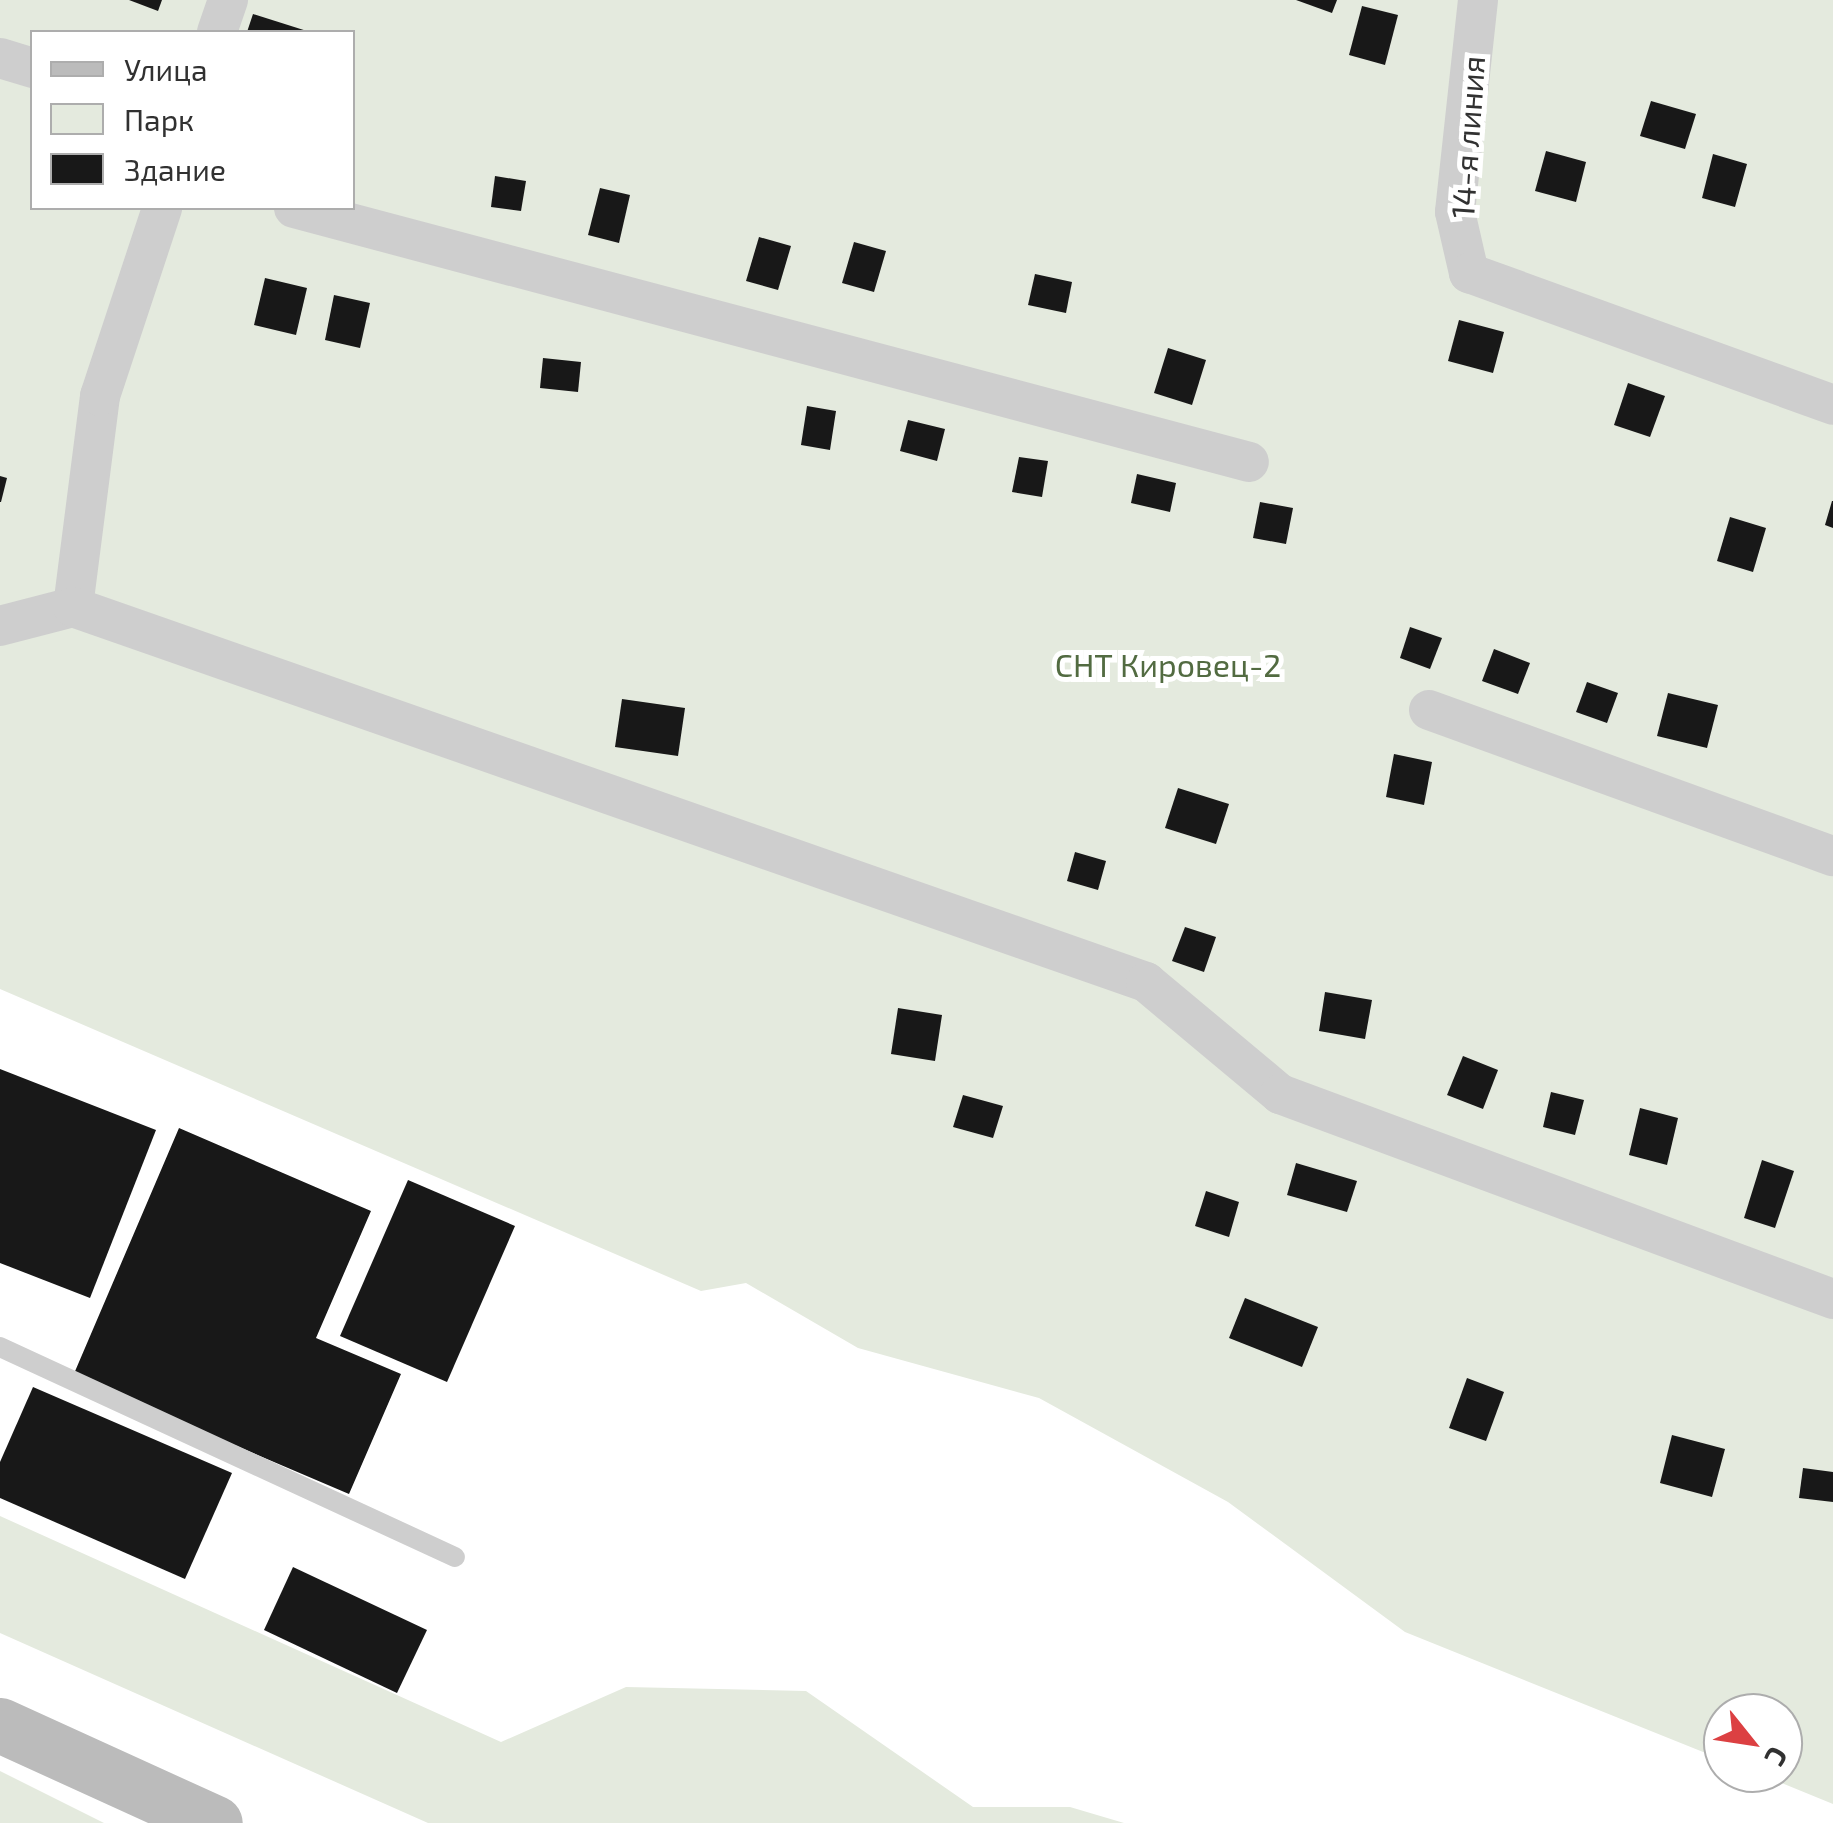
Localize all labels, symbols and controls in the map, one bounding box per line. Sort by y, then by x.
legend [30,30,355,210]
text: Улица [124,51,208,87]
street label: 14-я линия [1442,54,1492,220]
text: Парк [124,101,194,137]
text: Здание [124,151,226,187]
park label: СНТ Кировец-2 [1055,645,1281,683]
north arrow [1703,1693,1803,1793]
text: С [1758,1741,1796,1773]

